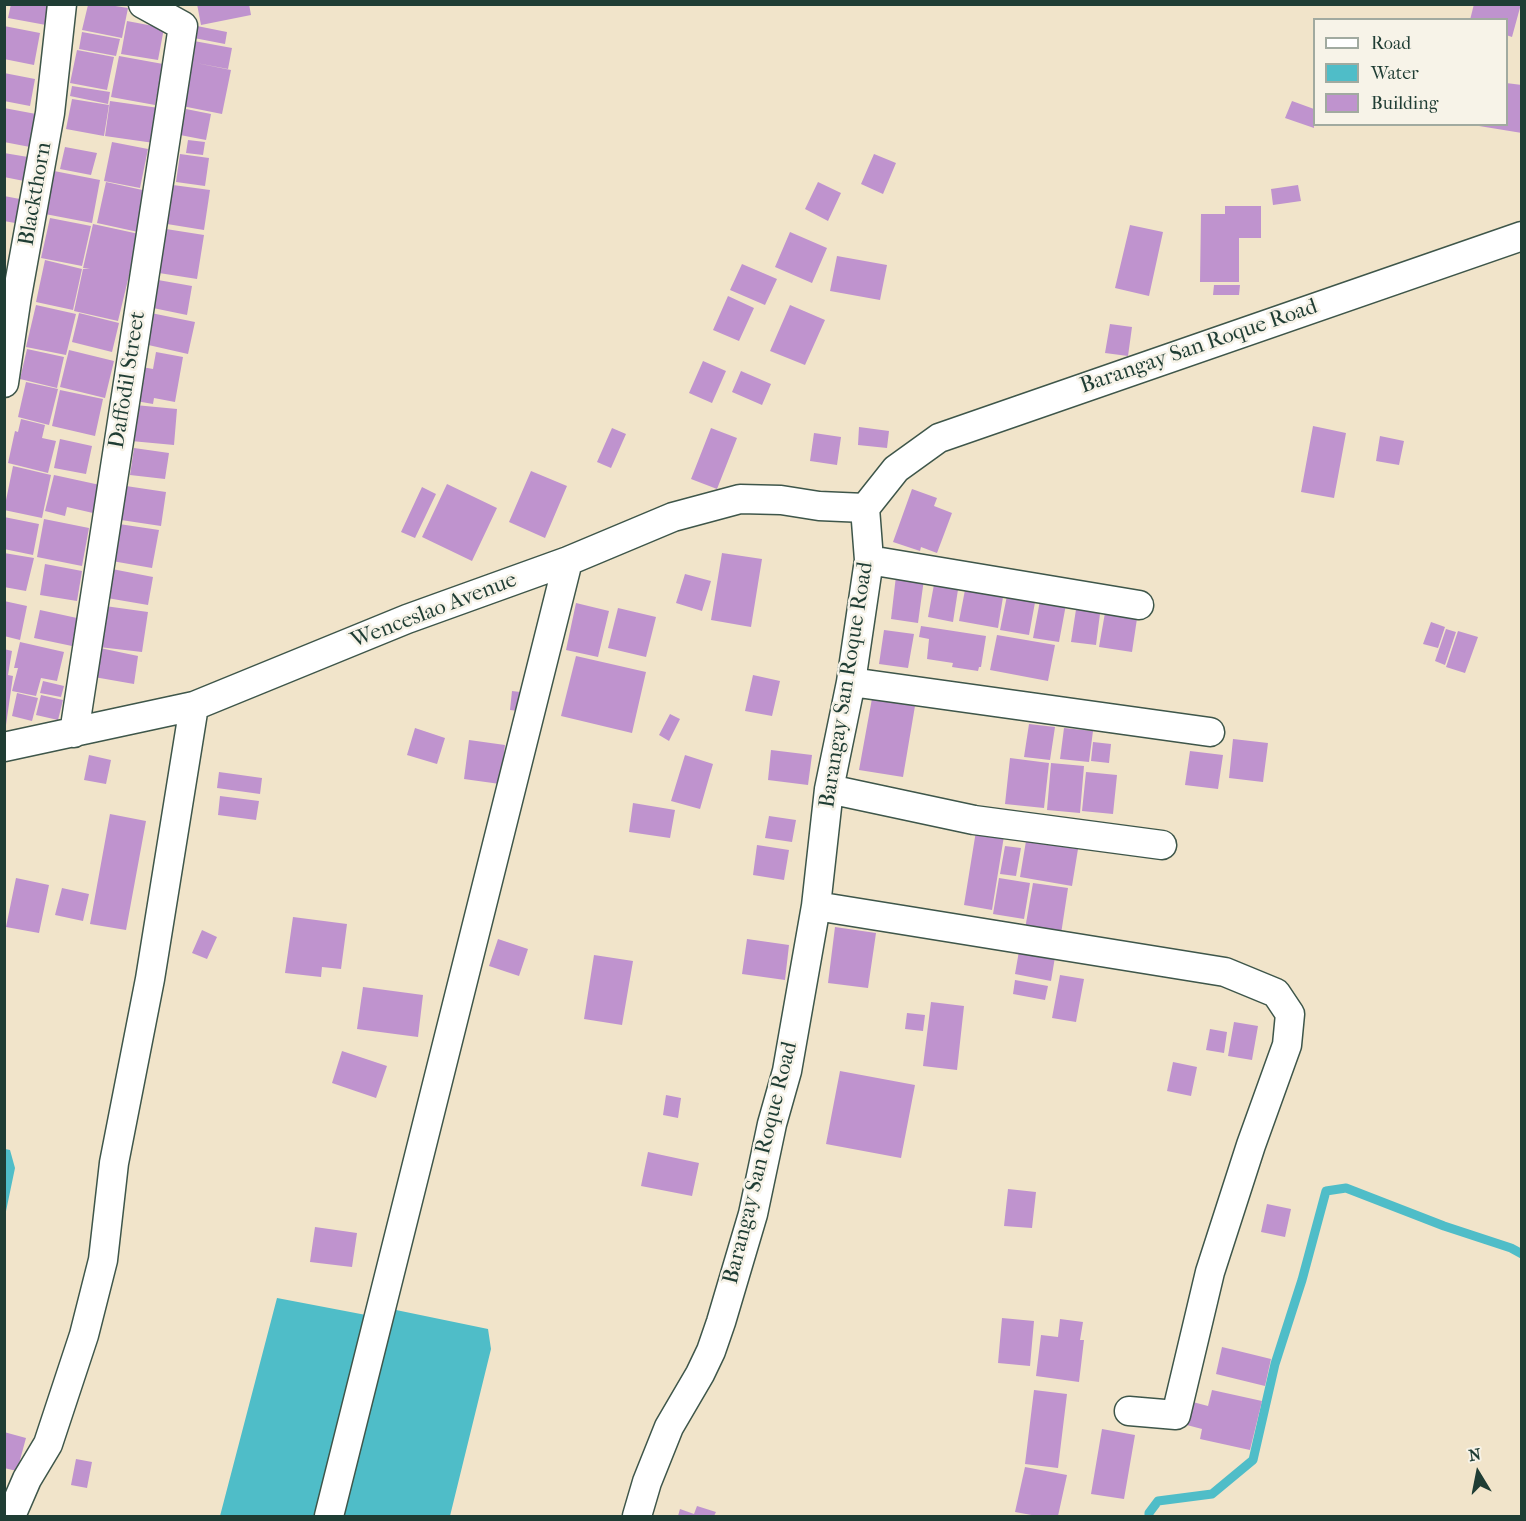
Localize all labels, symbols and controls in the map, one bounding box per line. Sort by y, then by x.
legend [1313,18,1508,126]
text: Road [1371,33,1411,54]
text: Water [1371,63,1419,84]
text: Building [1371,93,1438,114]
street label: Blackthorn [14,140,58,248]
street label: Barangay San Roque Road [1077,294,1321,400]
street label: Daffodil Street [104,310,152,450]
street label: Barangay San Roque Road [814,560,880,810]
street label: Wenceslao Avenue [347,567,521,655]
street label: Barangay San Roque Road [718,1039,804,1287]
north arrow [1448,1443,1508,1503]
text: N [1467,1444,1482,1465]

